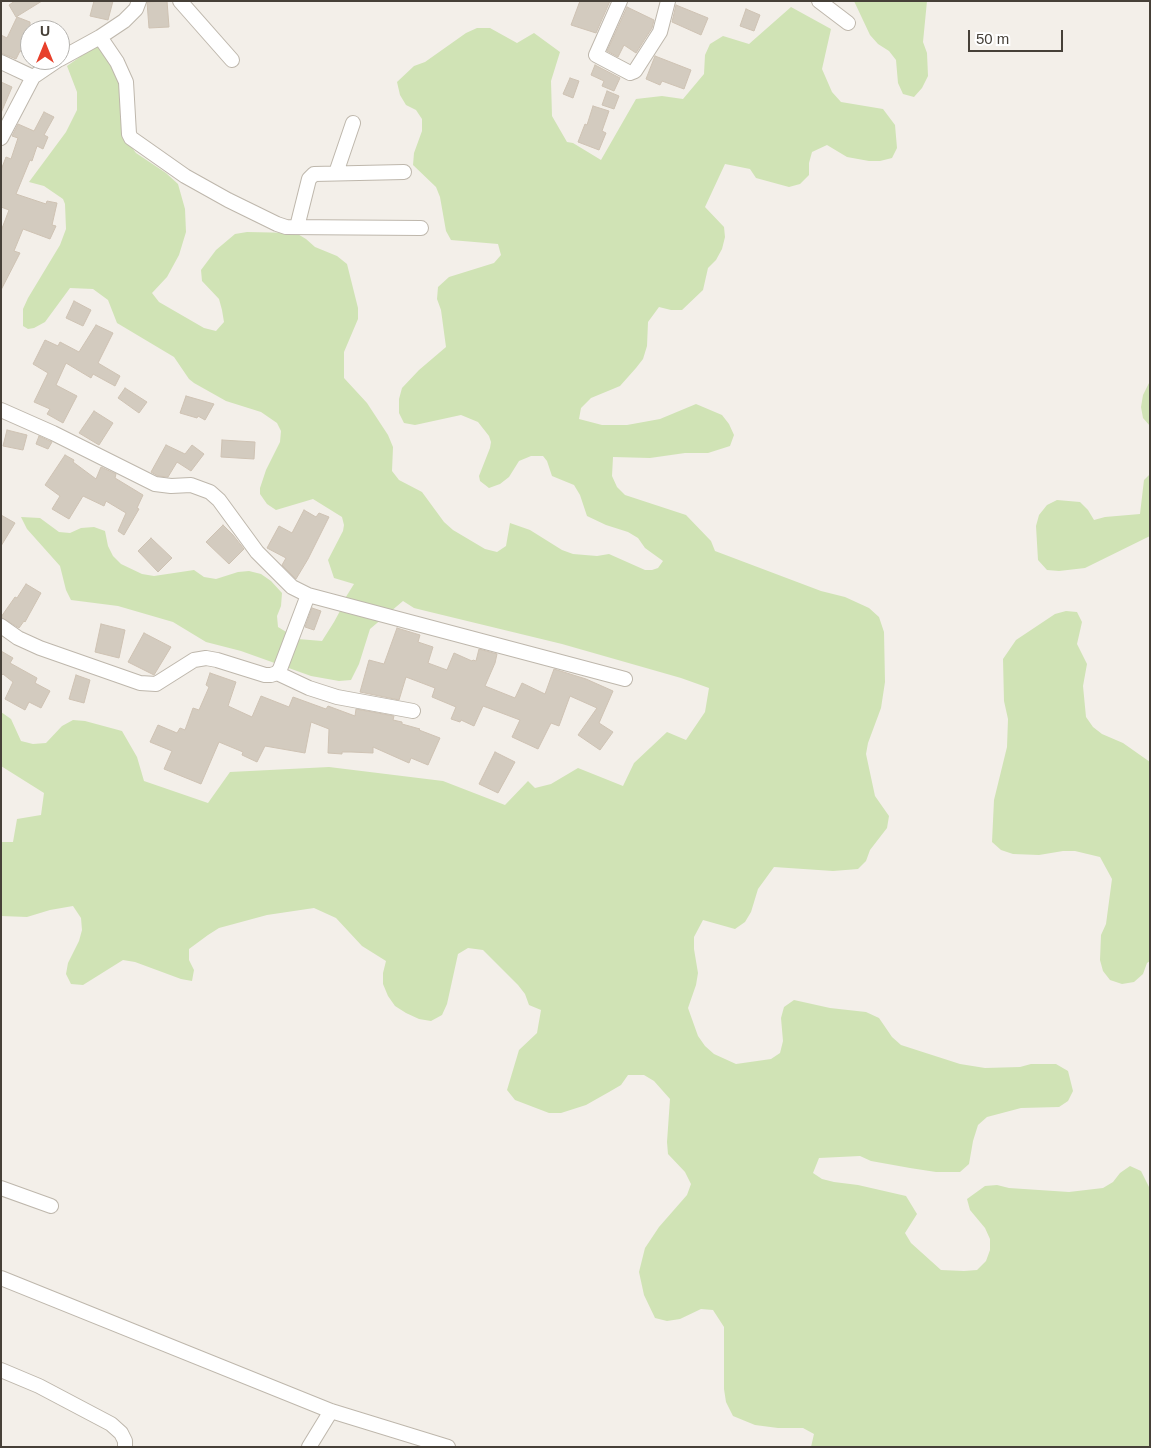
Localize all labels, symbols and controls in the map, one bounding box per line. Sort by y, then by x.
north arrow [20,20,70,70]
scale bar [971,20,1066,52]
text: U [40,23,50,39]
text: 50 m [976,30,1009,47]

